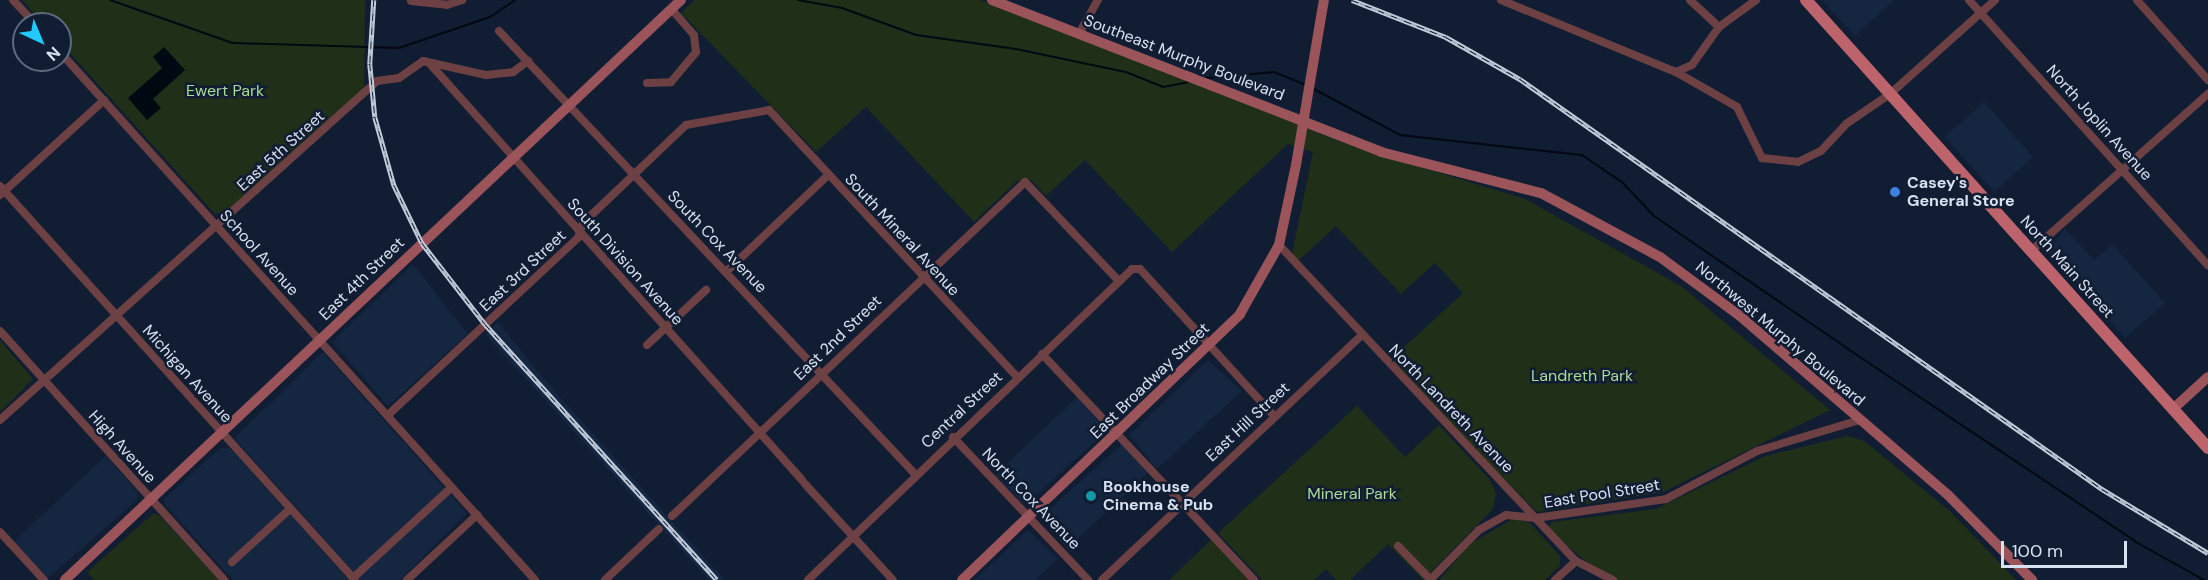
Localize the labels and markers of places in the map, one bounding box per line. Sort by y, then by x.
place label: Casey's General Store [1907,173,2015,211]
marker: Casey's General Store [1888,185,1902,199]
place label: Bookhouse Cinema & Pub [1103,477,1213,515]
marker: Bookhouse Cinema & Pub [1084,489,1098,503]

